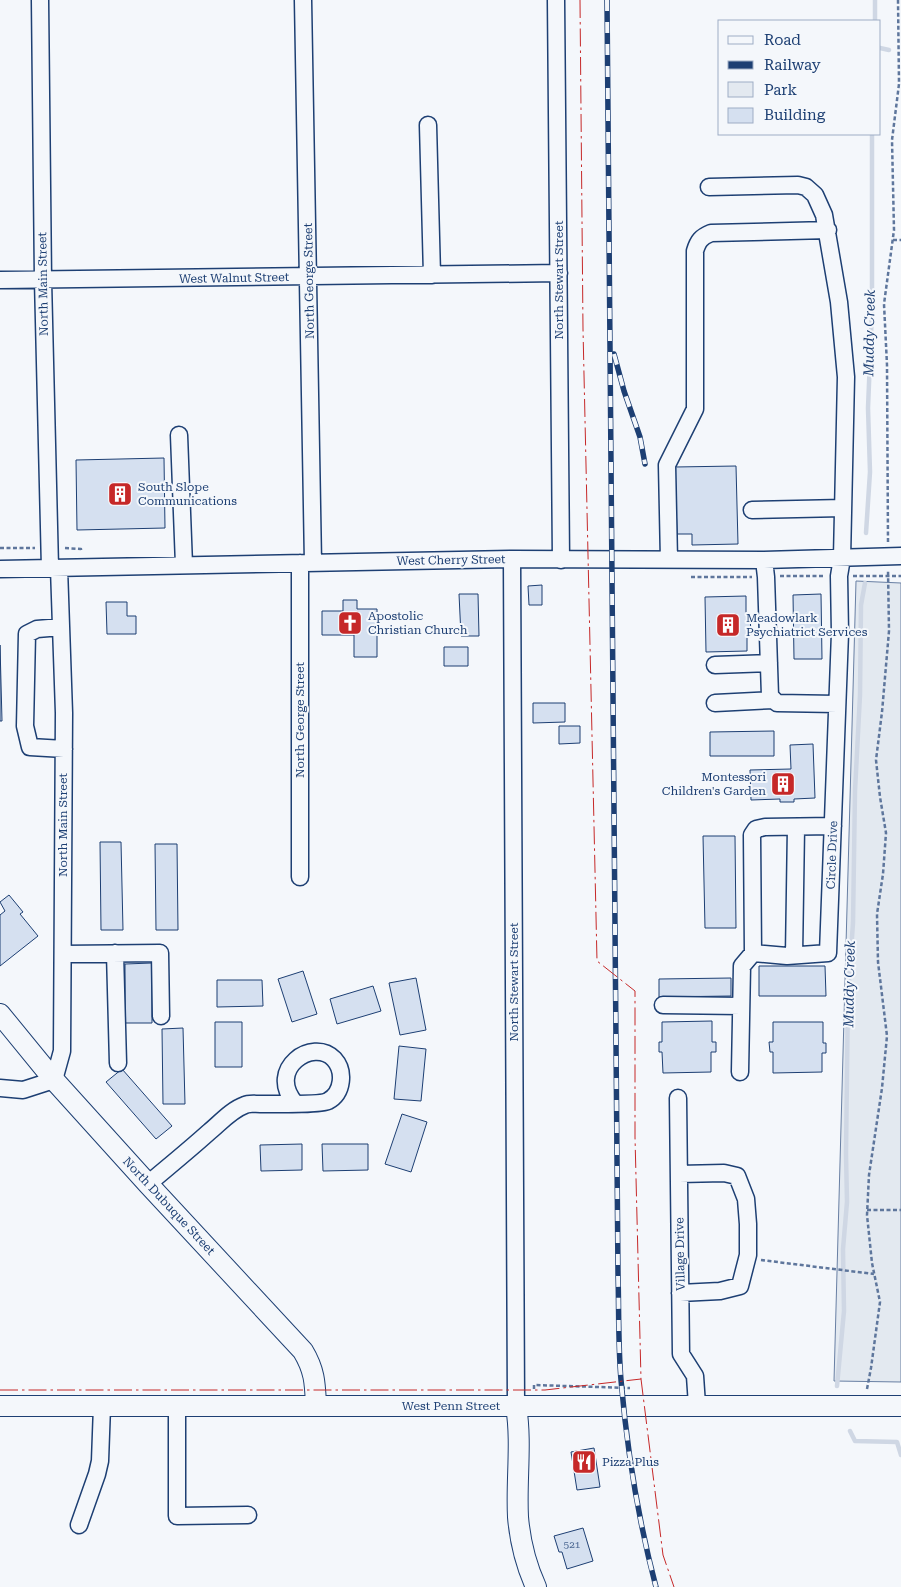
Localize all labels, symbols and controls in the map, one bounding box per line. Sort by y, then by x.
legend [718,20,881,135]
text: Road [764,31,801,49]
text: Railway [764,56,821,74]
text: Park [764,81,798,99]
text: Building [764,106,826,124]
street label: North Stewart Street [552,220,566,339]
street label: North George Street [301,222,317,339]
street label: North Main Street [35,231,51,336]
street label: West Walnut Street [179,270,290,286]
water label: Muddy Creek [860,289,878,378]
place label: South Slope Communications [138,480,237,508]
building icon: South Slope Communications [107,481,133,507]
street label: West Cherry Street [396,552,506,568]
place label: Apostolic Christian Church [368,609,468,637]
church icon: Apostolic Christian Church [337,610,363,636]
place label: Meadowlark Psychiatrict Services [746,611,868,639]
building icon: Meadowlark Psychiatrict Services [715,612,741,638]
street label: North George Street [293,661,307,778]
place label: Montessori Children's Garden [662,770,766,798]
building icon: Montessori Children's Garden [770,771,796,797]
street label: North Main Street [56,772,70,877]
street label: Circle Drive [824,820,840,890]
street label: North Stewart Street [507,922,521,1041]
water label: Muddy Creek [840,940,858,1029]
street label: North Dubuque Street [120,1154,218,1258]
street label: Village Drive [672,1217,688,1291]
street label: West Penn Street [402,1399,501,1413]
restaurant icon: Pizza Plus [571,1449,597,1475]
place label: Pizza Plus [602,1455,659,1469]
house number: 521 [564,1539,581,1550]

